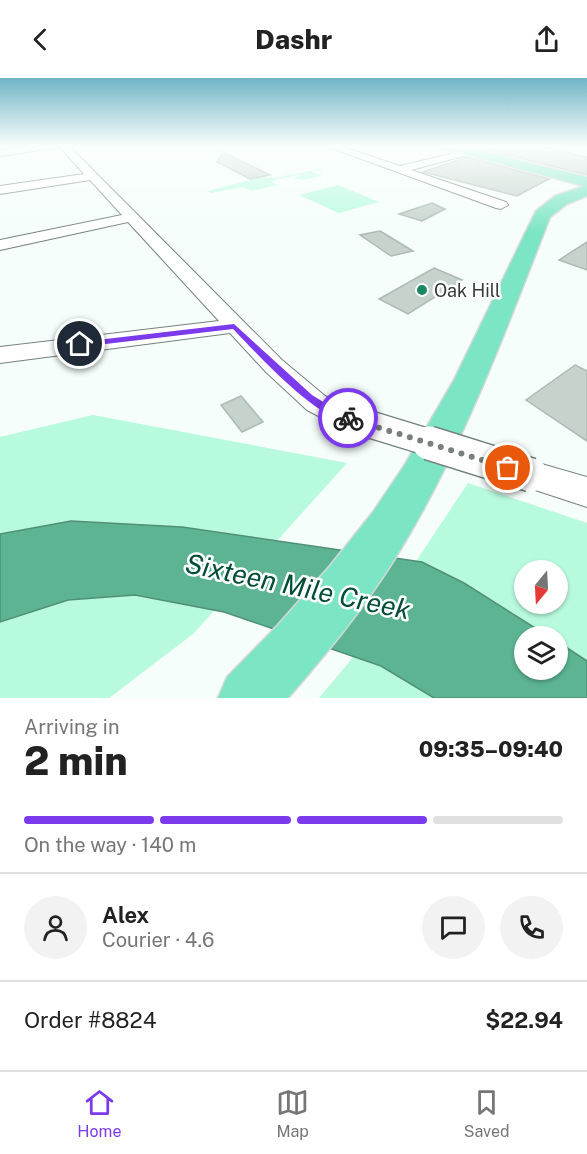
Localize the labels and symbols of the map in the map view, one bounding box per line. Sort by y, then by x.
place label: Oak Hill [434,280,500,301]
marker: Oak Hill [415,283,429,297]
pin [54,318,105,369]
courier [318,388,378,448]
pin [482,442,533,493]
water label: Sixteen Mile Creek [183,547,414,626]
north arrow [514,560,568,614]

